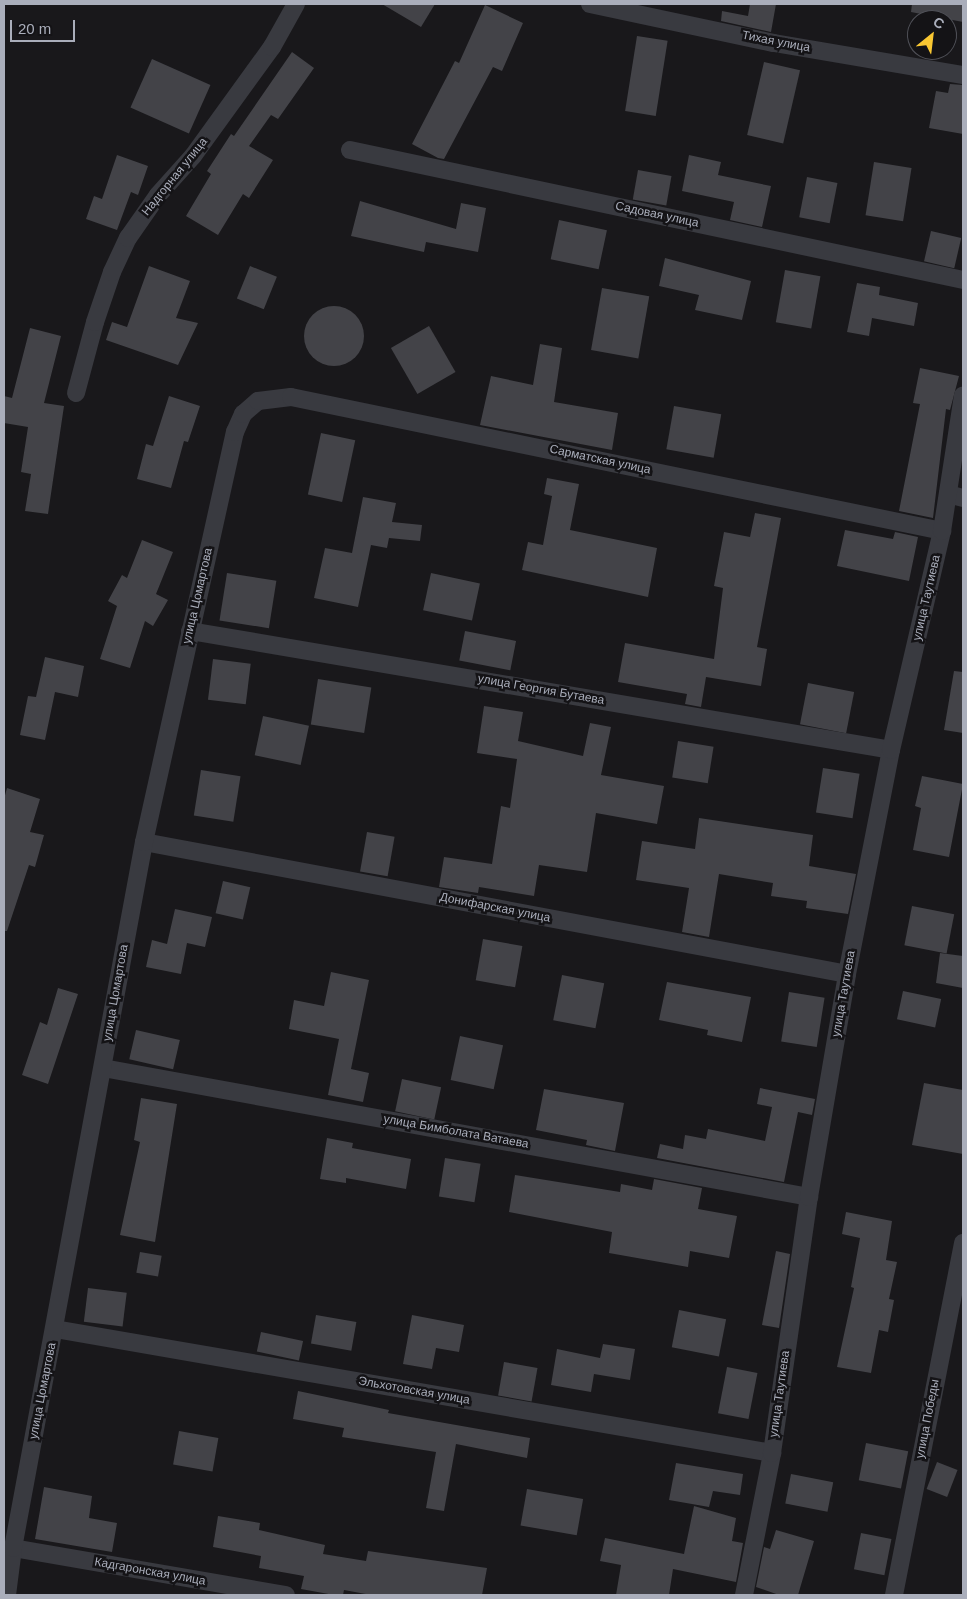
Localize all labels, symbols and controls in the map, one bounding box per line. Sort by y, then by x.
scale bar [12,10,78,42]
north arrow [907,10,957,60]
text: С [930,13,947,32]
text: 20 m [18,20,51,37]
street label: Тихая улица [741,28,811,56]
street label: Надгорная улица [139,135,211,219]
street label: Садовая улица [614,199,700,231]
street label: Сарматская улица [548,442,652,478]
street label: улица Цомартова [180,547,216,645]
street label: улица Таутиева [910,554,944,642]
street label: улица Георгия Бутаева [477,672,605,708]
street label: Донифарская улица [438,890,552,926]
street label: улица Цомартова [100,943,132,1043]
street label: улица Таутиева [829,950,859,1038]
street label: улица Бимболата Ватаева [382,1112,530,1152]
street label: улица Цомартова [27,1341,59,1441]
street label: улица Таутиева [767,1350,793,1438]
street label: Эльхотовская улица [357,1374,471,1408]
street label: улица Победы [913,1378,943,1460]
street label: Кадгаронская улица [93,1555,207,1589]

